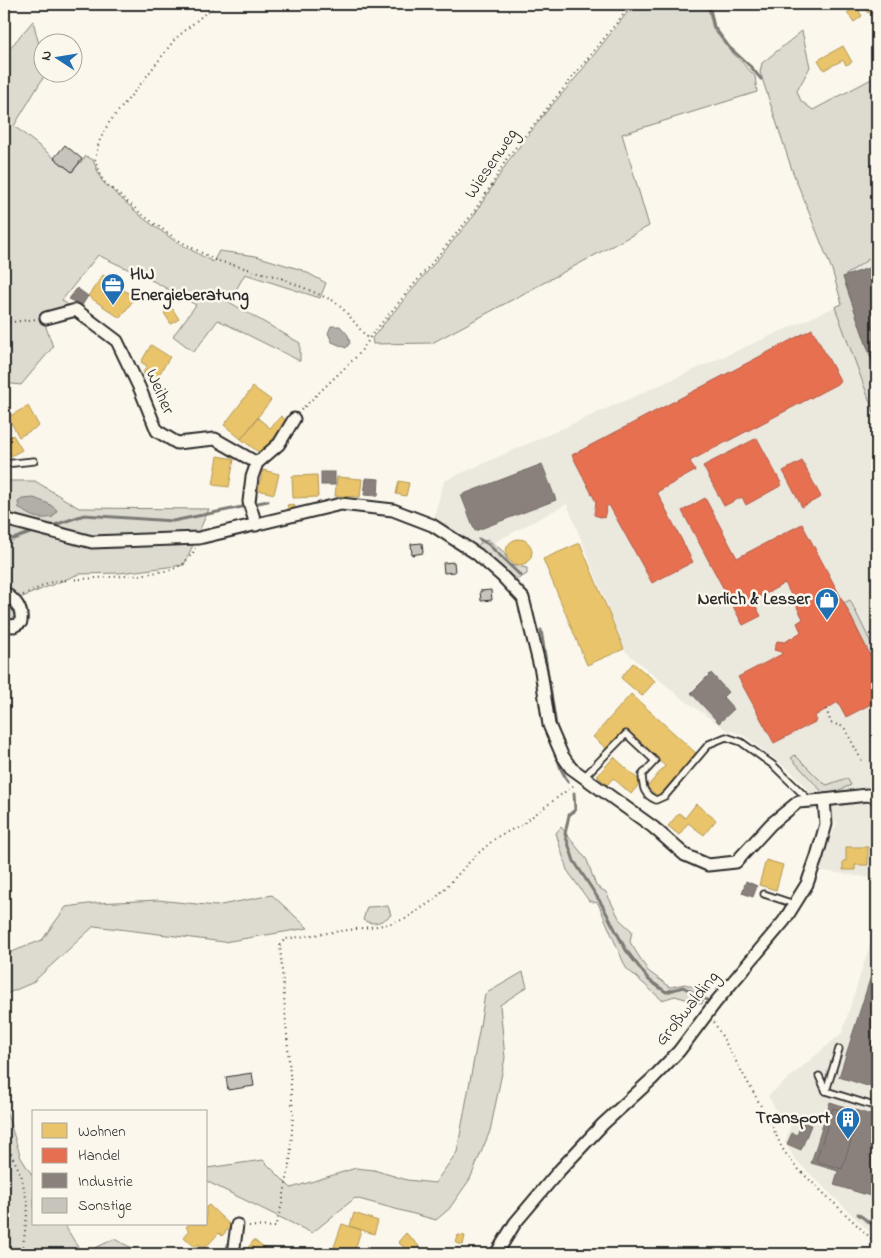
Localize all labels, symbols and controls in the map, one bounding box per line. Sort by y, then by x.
north arrow [32,32,82,82]
text: N [35,49,58,62]
street label: Wiesenweg [459,123,526,205]
place label: HW Energieberatung [130,262,249,310]
office icon: HW Energieberatung [100,272,126,306]
street label: Weiher [138,365,180,419]
place label: Nerlich & Lesser [697,587,810,613]
shop icon: Nerlich & Lesser [814,587,840,621]
street label: Großwalding [650,966,727,1053]
place label: Transport [756,1106,831,1132]
building icon: Transport [835,1106,861,1140]
legend [32,1110,208,1226]
text: Wohnen [78,1121,126,1143]
text: Handel [78,1145,120,1167]
text: Industrie [78,1171,133,1193]
text: Sonstige [78,1195,132,1218]

